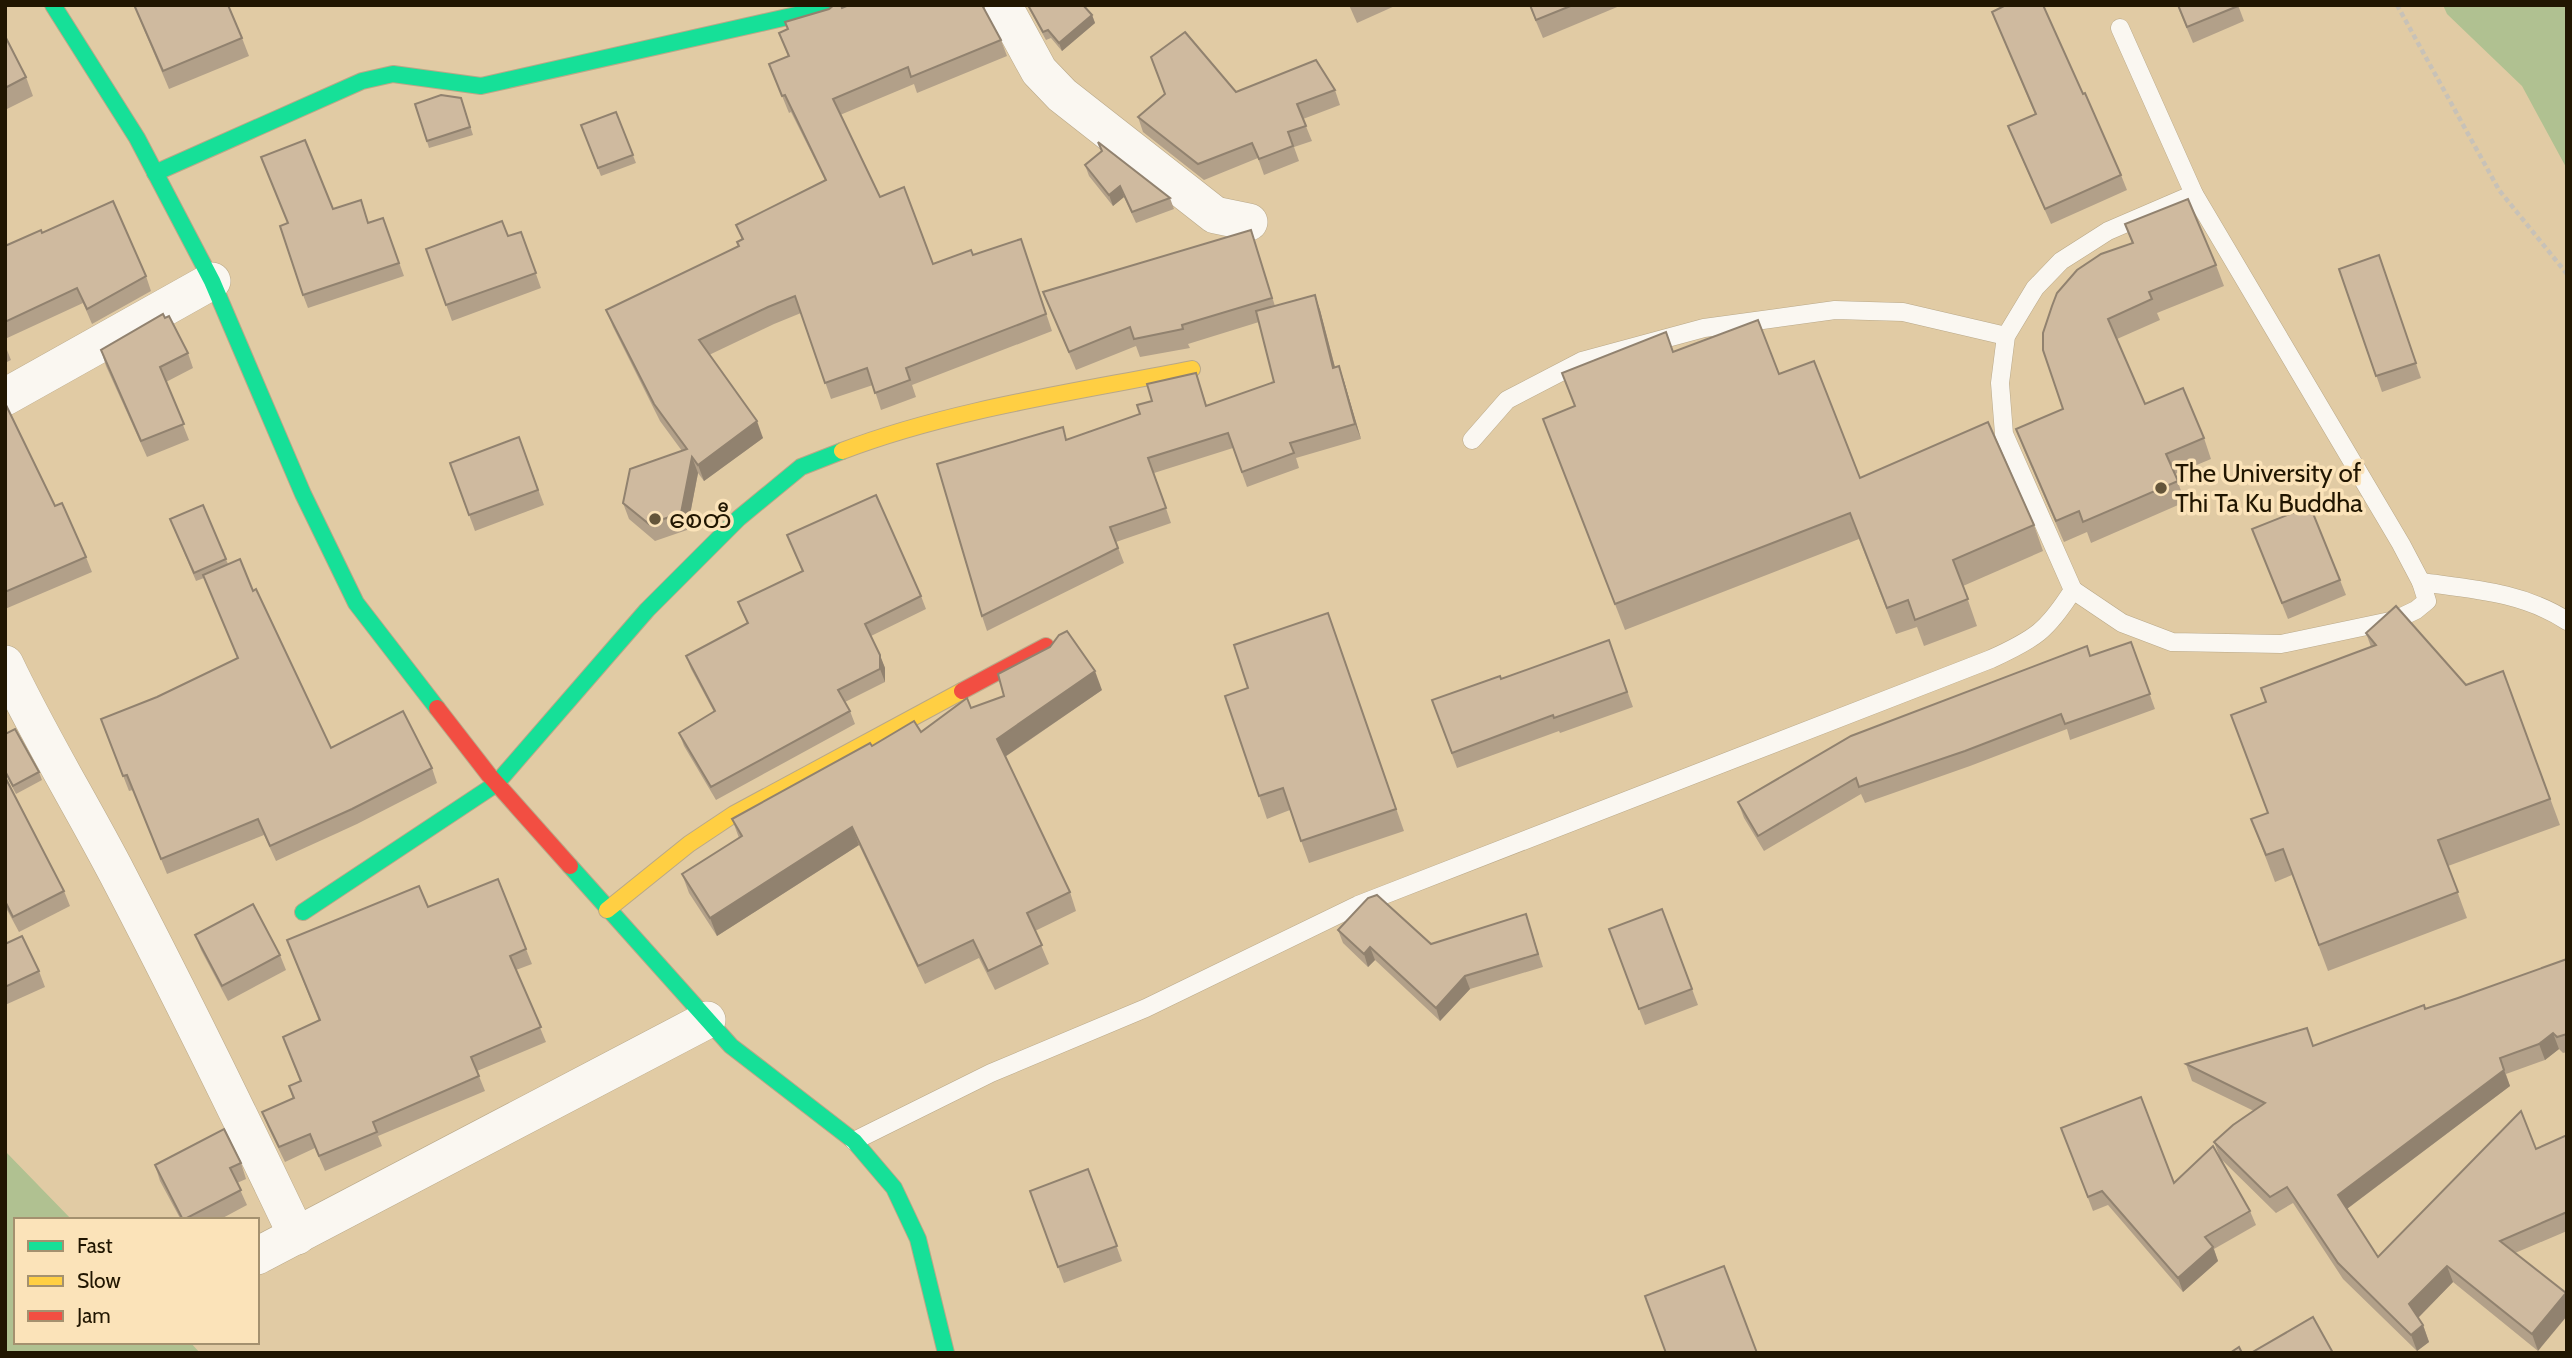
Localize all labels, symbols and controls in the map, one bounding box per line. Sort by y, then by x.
place label: The University of Thi Ta Ku Buddha [2175,457,2363,519]
marker: The University of Thi Ta Ku Buddha [2153,480,2169,496]
place label: စေတီ [669,502,732,535]
marker: စေတီ [647,511,663,527]
legend [14,1218,259,1344]
text: Fast [77,1233,113,1258]
text: Slow [77,1268,121,1293]
text: Jam [76,1303,111,1328]

